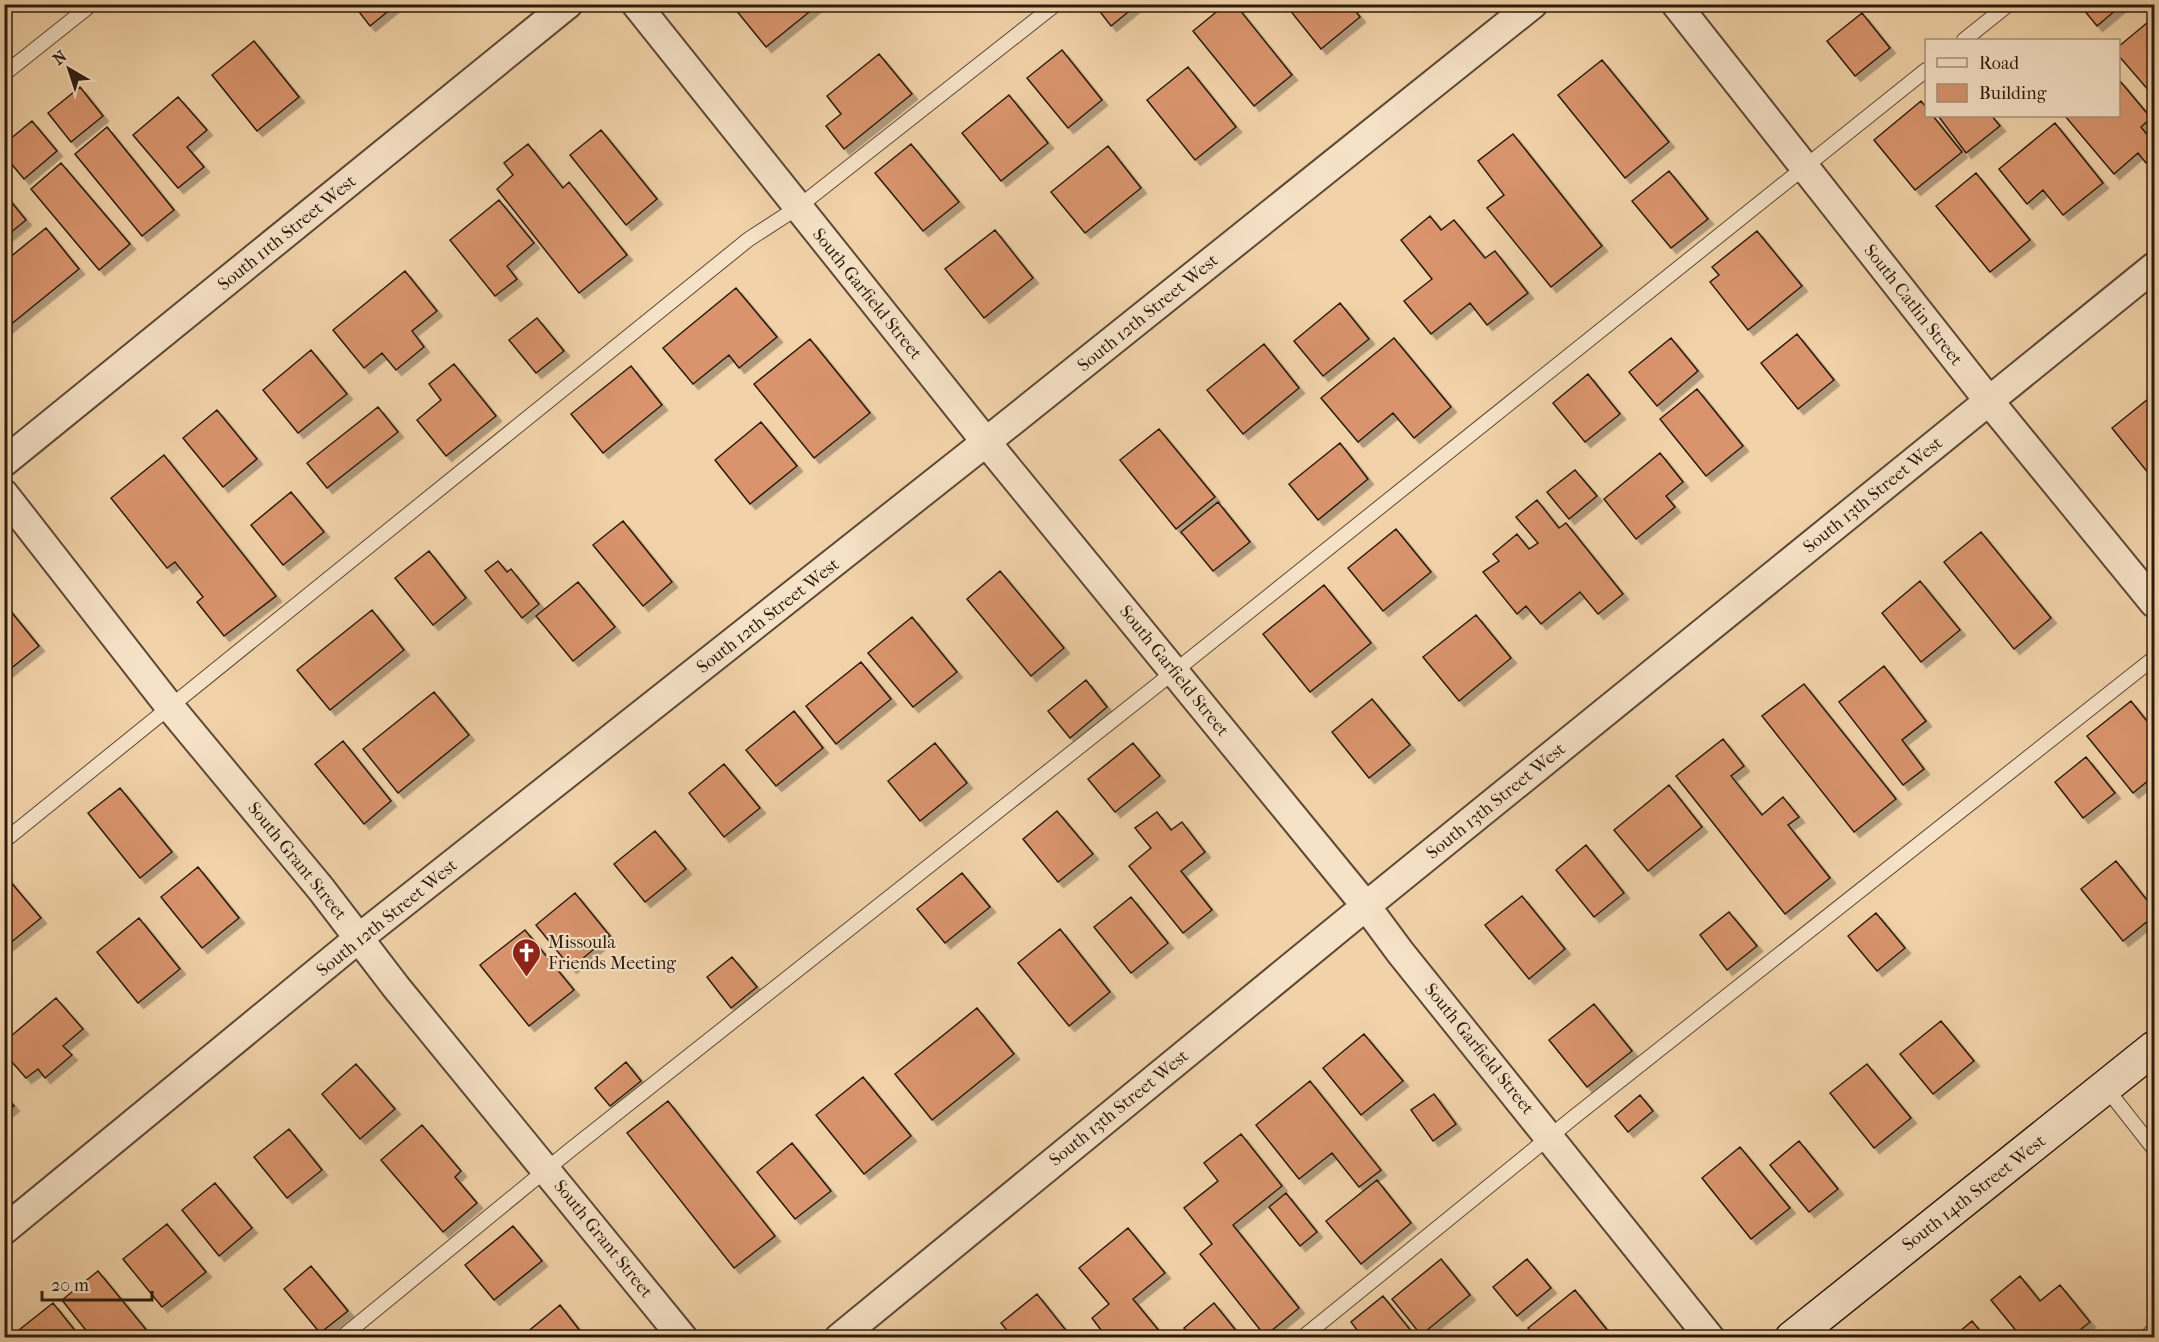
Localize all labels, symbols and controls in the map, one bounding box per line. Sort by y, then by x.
north arrow [39,39,99,99]
legend [1925,39,2120,117]
text: N [49,46,71,69]
text: Road [1979,53,2019,74]
text: Building [1979,83,2047,104]
street label: South 11th Street West [214,170,361,295]
street label: South Garfield Street [808,224,927,364]
street label: South Catlin Street [1859,240,1967,370]
street label: South 12th Street West [1074,250,1223,376]
street label: South 13th Street West [1799,432,1947,558]
street label: South 12th Street West [693,554,844,678]
street label: South Garfield Street [1115,601,1234,741]
street label: South 13th Street West [1422,738,1570,864]
street label: South Grant Street [243,798,351,925]
street label: South 12th Street West [313,855,462,981]
place label: Missoula Friends Meeting [548,932,676,974]
church icon: Missoula Friends Meeting [511,936,543,978]
street label: South Garfield Street [1420,979,1539,1119]
street label: South 13th Street West [1045,1045,1193,1171]
street label: South 14th Street West [1898,1130,2050,1255]
street label: South Grant Street [549,1176,657,1303]
scale bar [42,1264,152,1302]
text: 20 m [51,1275,89,1296]

